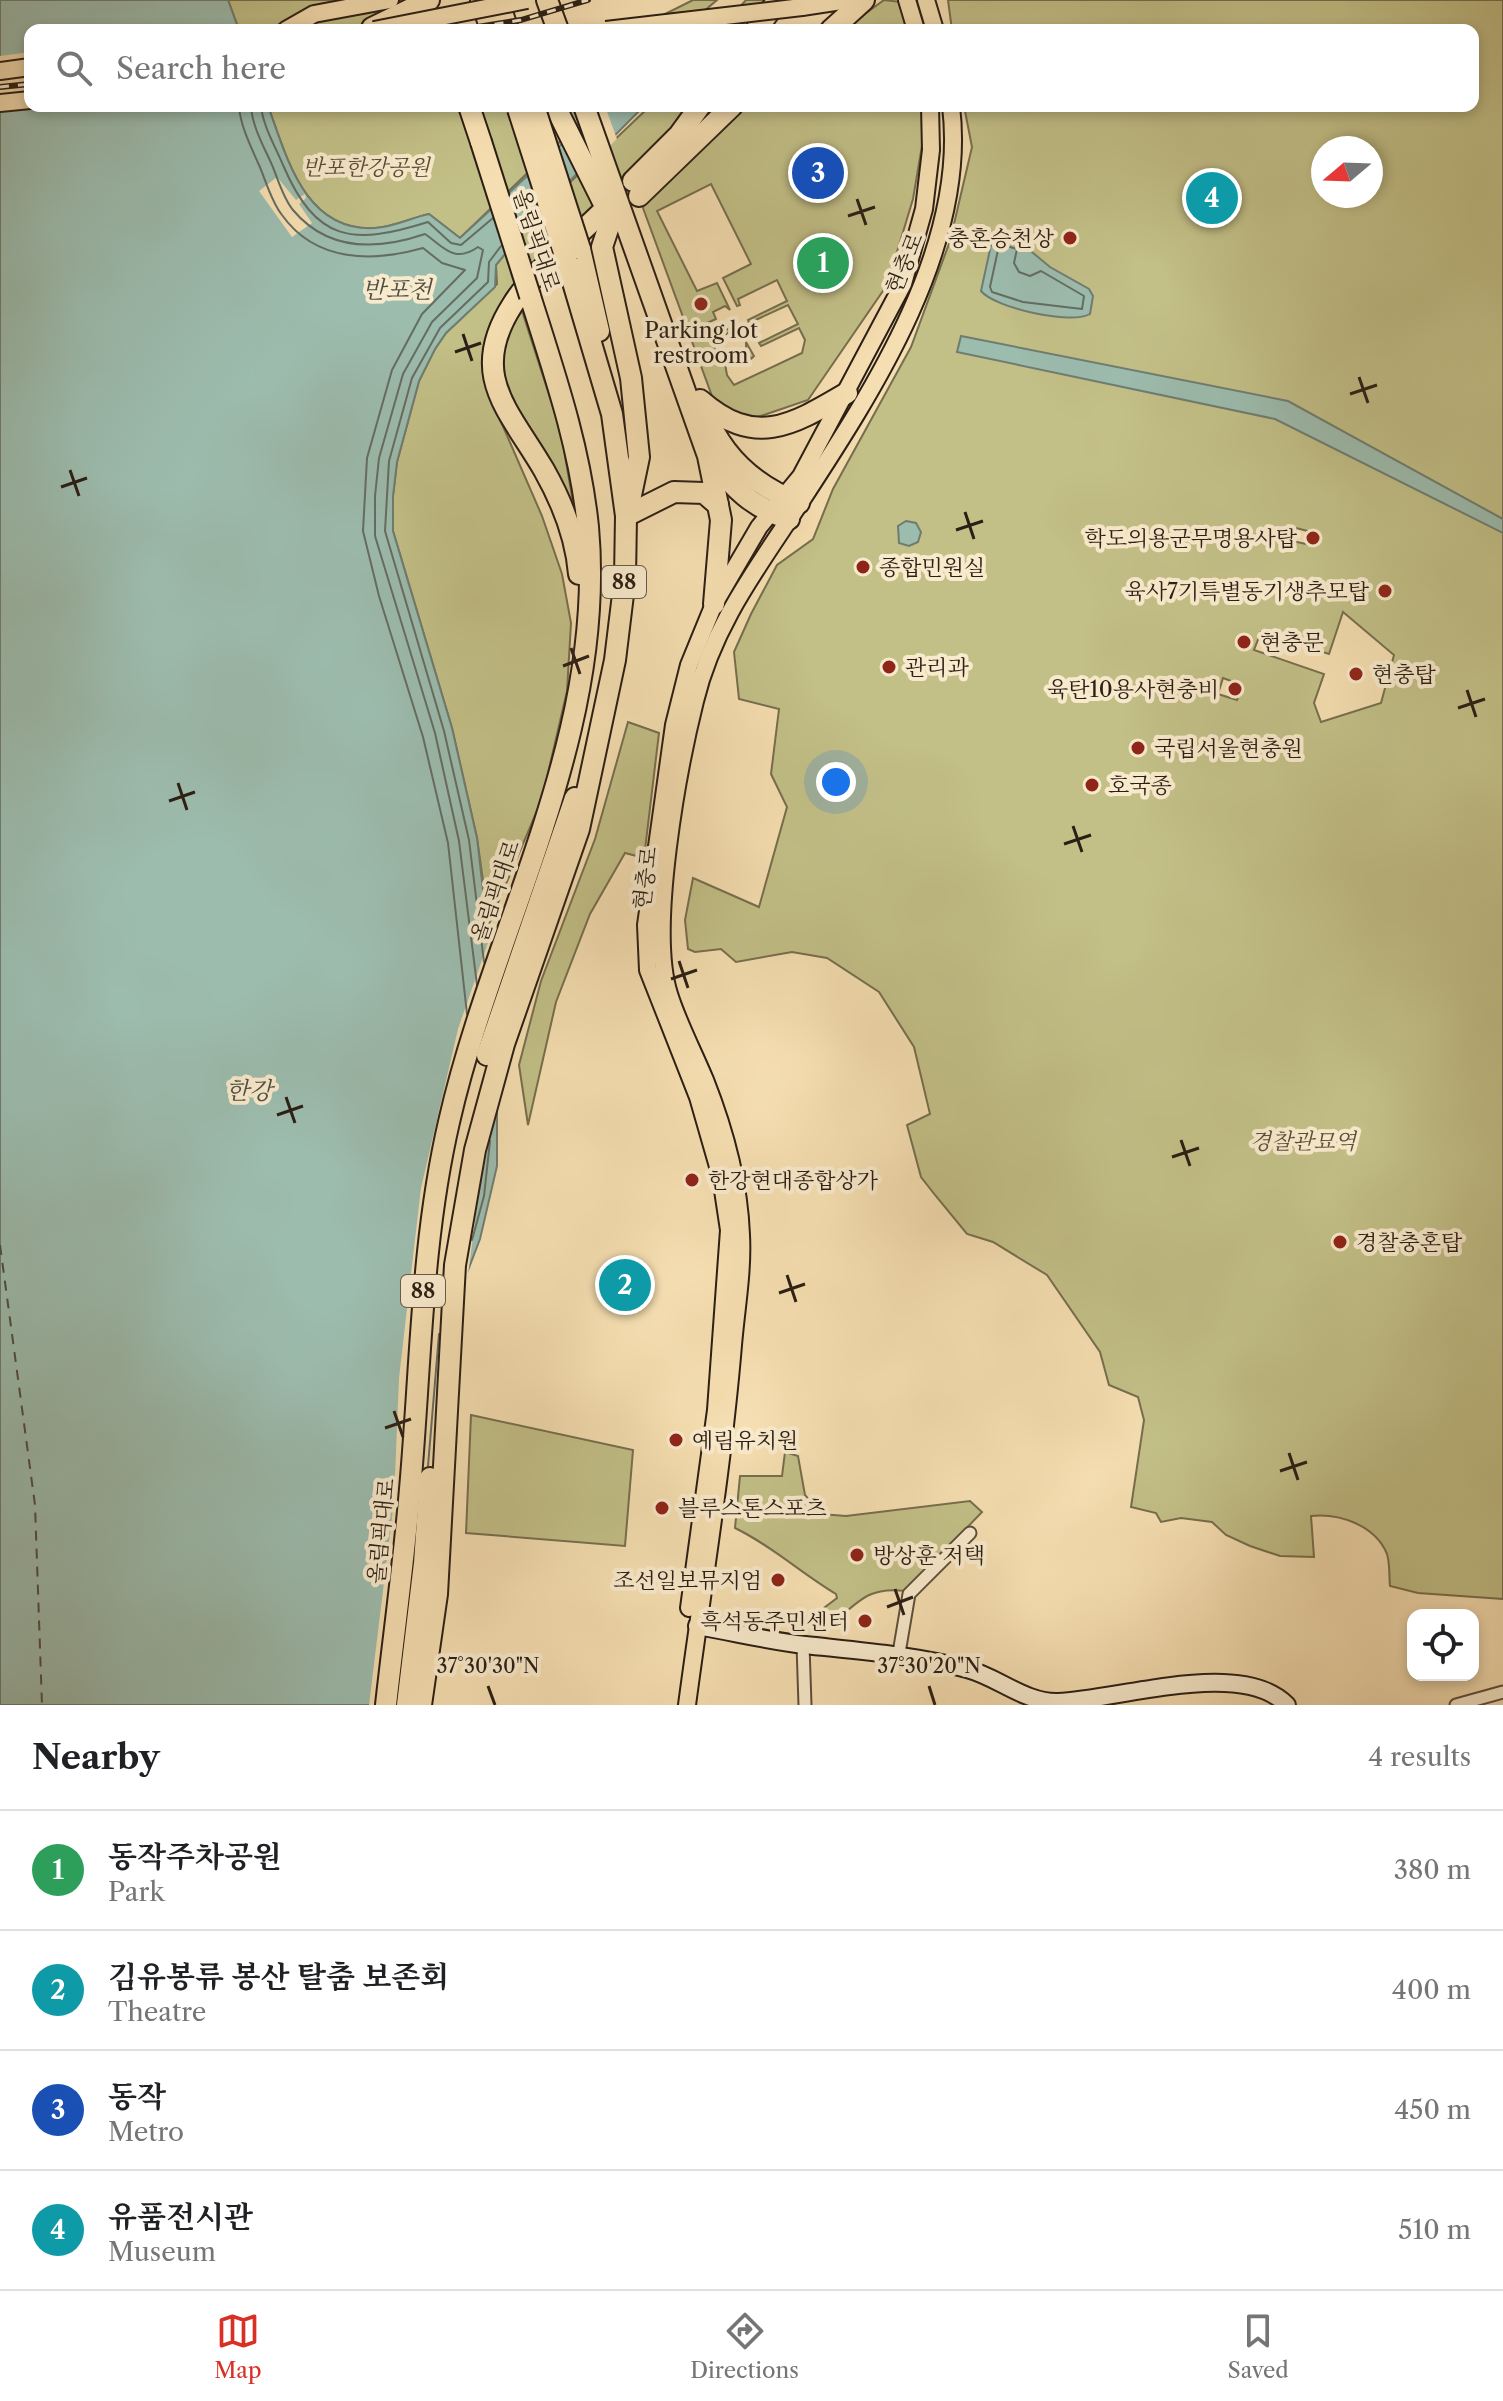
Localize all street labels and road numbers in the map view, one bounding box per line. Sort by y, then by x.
street label: 올림픽대로 [507,185,566,295]
street label: 현충로 [880,229,929,298]
road number: 88 [602,566,646,598]
street label: 올림픽대로 [465,837,526,946]
street label: 현충로 [628,845,663,911]
road number: 88 [401,1275,445,1307]
street label: 올림픽대로 [363,1477,400,1585]

